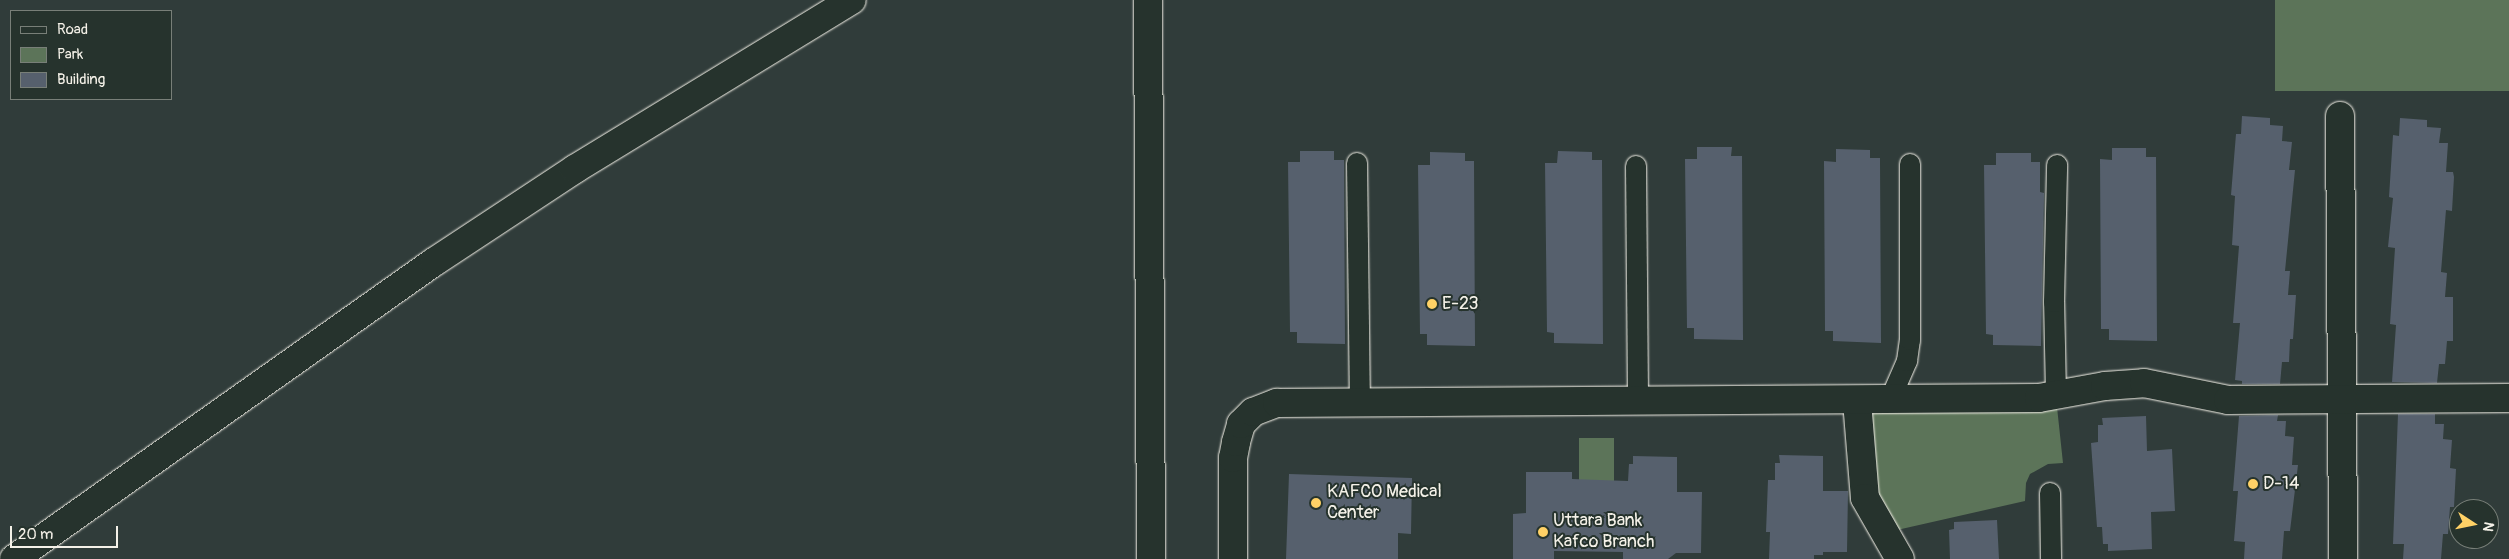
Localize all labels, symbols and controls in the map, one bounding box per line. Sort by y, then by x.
legend [10,10,172,100]
text: Road [57,20,88,39]
text: Park [57,45,83,64]
text: Building [57,70,105,89]
place label: E-23 [1442,293,1479,315]
marker: E-23 [1426,298,1438,310]
place label: D-14 [2263,473,2299,495]
marker: D-14 [2247,478,2259,490]
place label: KAFCO Medical Center [1327,482,1442,524]
marker: KAFCO Medical Center [1309,496,1323,510]
north arrow [2449,499,2499,549]
place label: Uttara Bank Kafco Branch [1553,511,1654,554]
scale bar [12,516,120,548]
text: N [2479,520,2497,533]
text: 20 m [18,525,53,544]
marker: Uttara Bank Kafco Branch [1537,526,1549,538]

